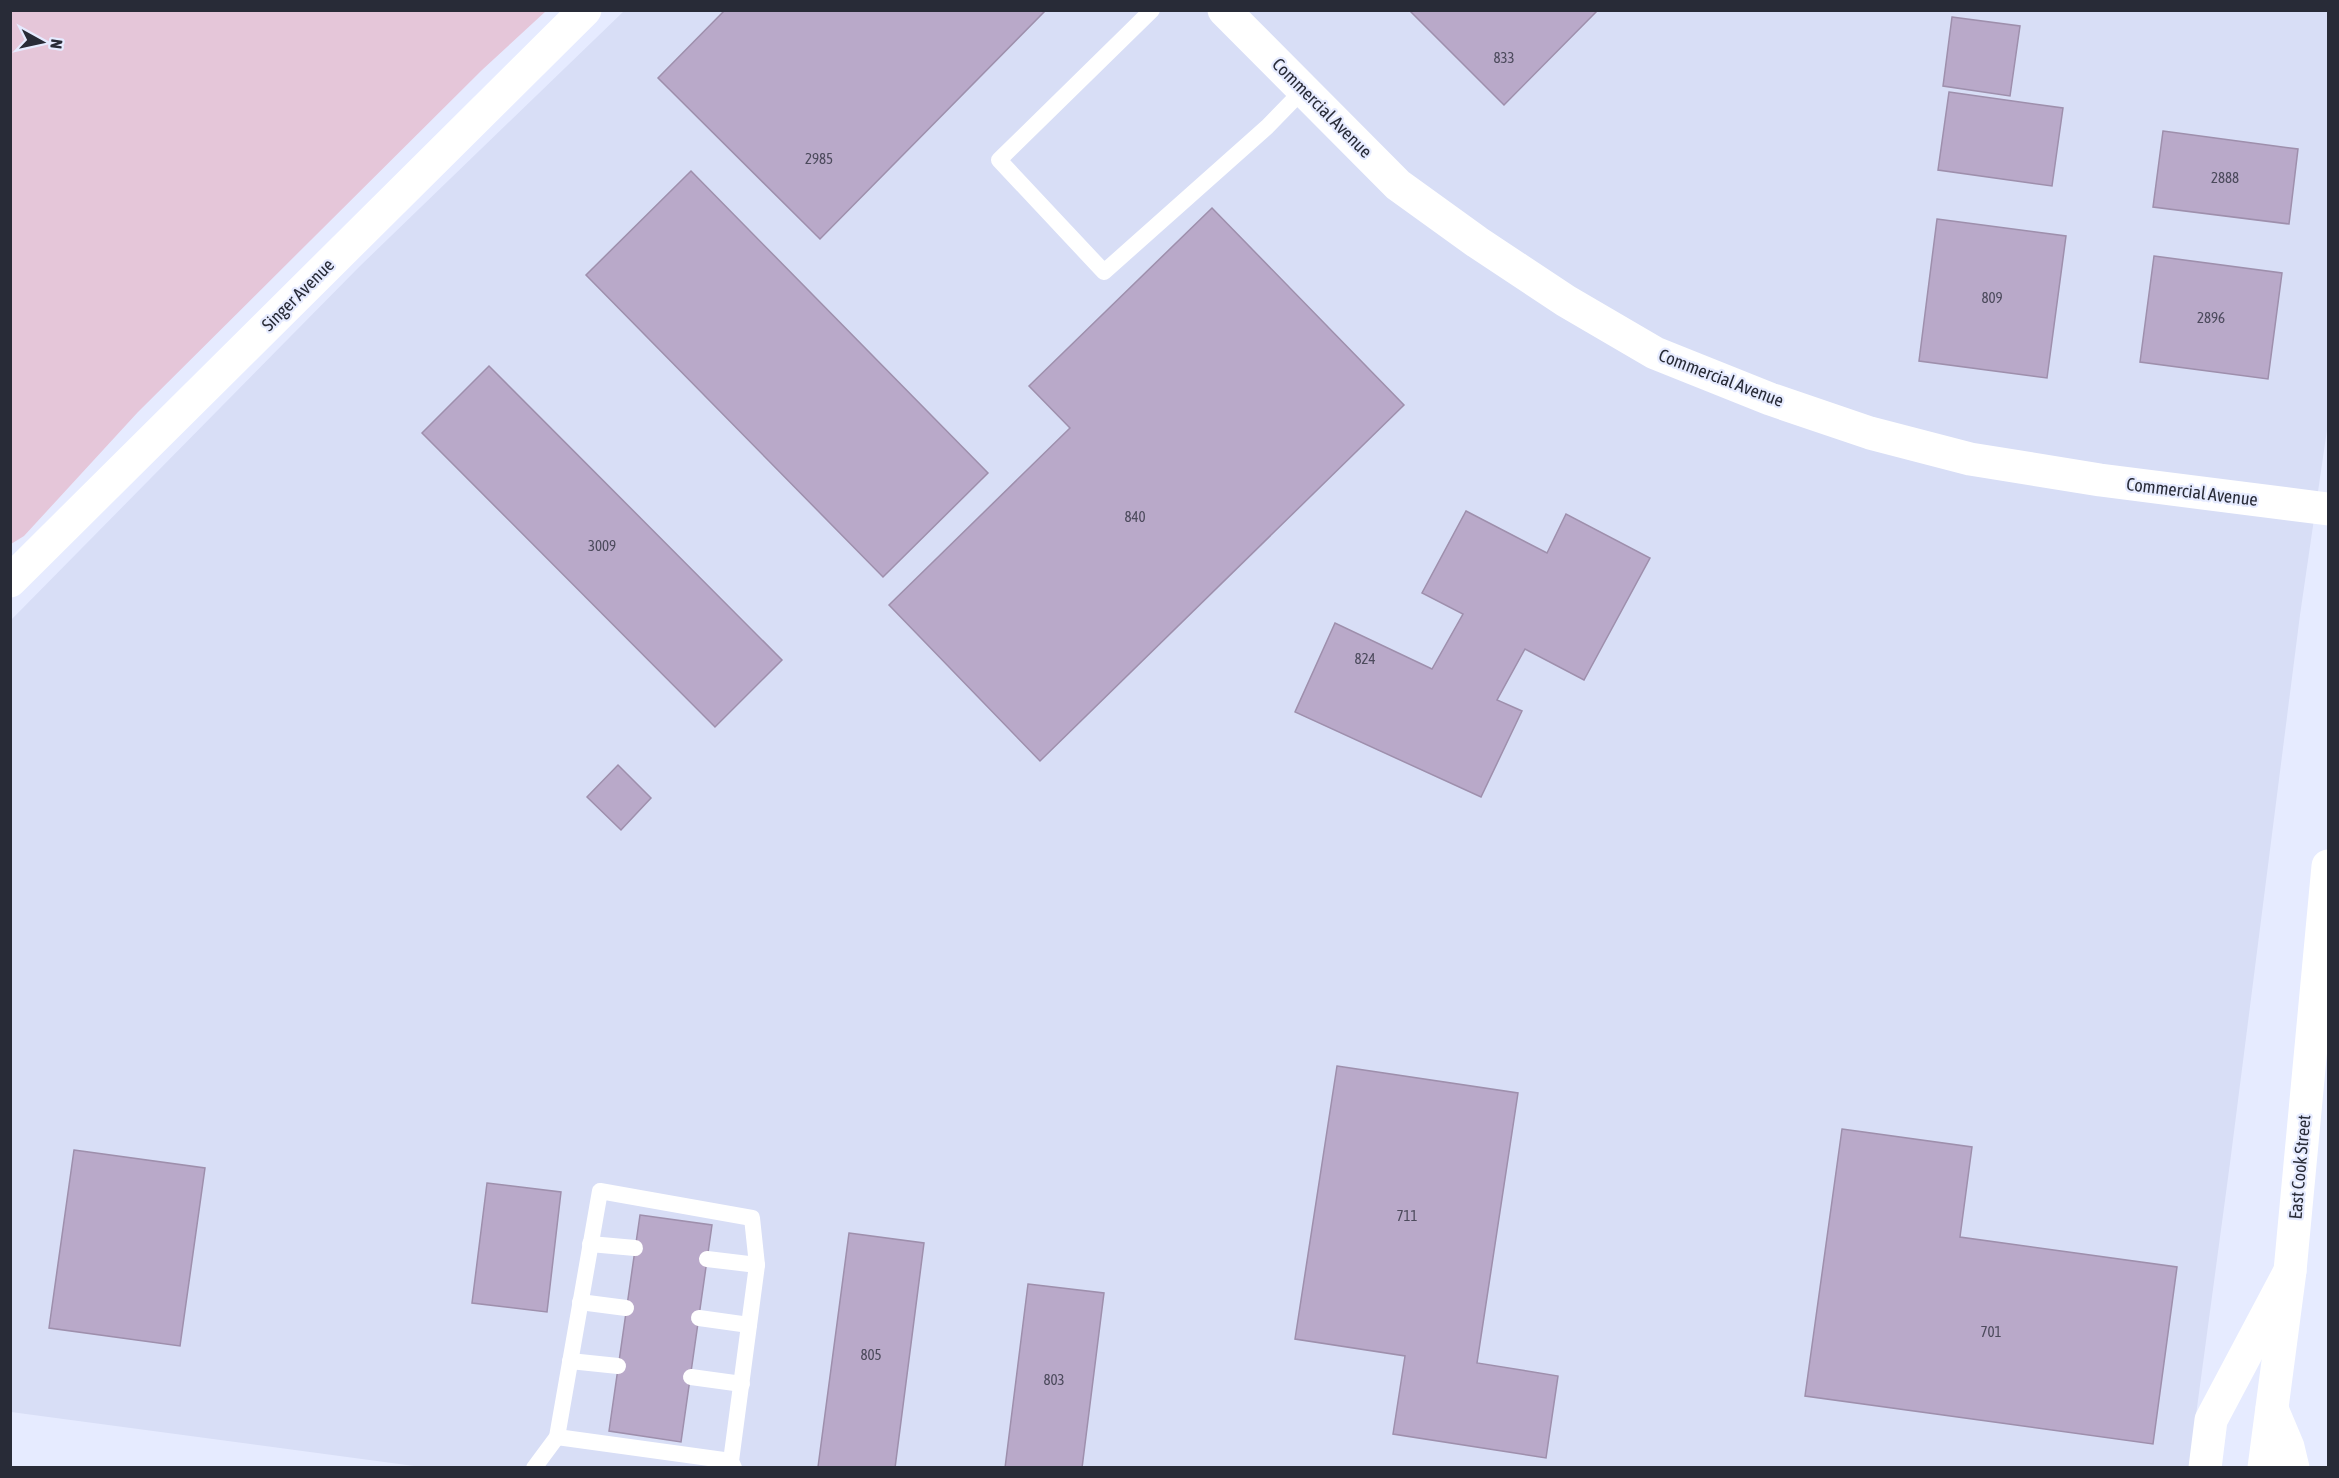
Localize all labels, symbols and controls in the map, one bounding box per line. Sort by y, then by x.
north arrow [12,12,72,72]
text: N [47,38,66,50]
house number: 833 [1493,49,1515,66]
street label: Commercial Avenue [1268,53,1377,162]
house number: 2985 [805,150,833,167]
house number: 2888 [2211,169,2239,186]
street label: Singer Avenue [257,254,338,335]
house number: 809 [1981,289,2003,306]
house number: 2896 [2197,309,2225,326]
street label: Commercial Avenue [1656,344,1787,411]
street label: Commercial Avenue [2125,473,2259,510]
house number: 840 [1124,508,1146,525]
house number: 3009 [588,537,616,554]
house number: 824 [1354,650,1376,667]
street label: East Cook Street [2284,1114,2315,1220]
house number: 711 [1396,1207,1418,1224]
house number: 701 [1980,1323,2002,1340]
house number: 805 [860,1346,882,1363]
house number: 803 [1043,1371,1065,1388]

